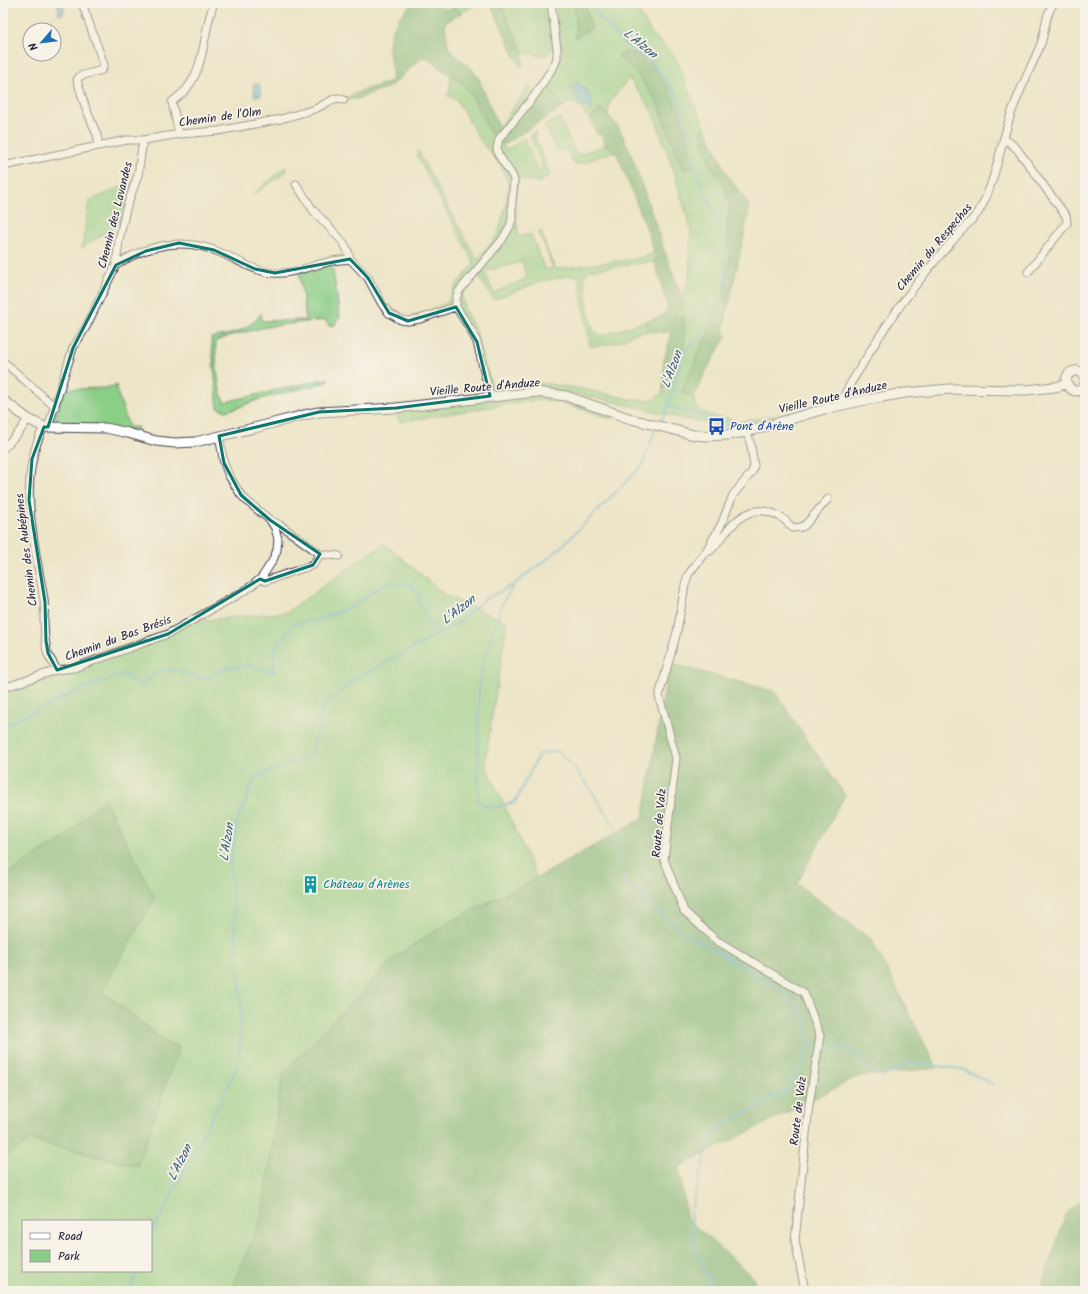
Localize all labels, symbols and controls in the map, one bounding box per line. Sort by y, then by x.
north arrow [22,22,62,62]
water label: L'Alzon [618,24,662,65]
text: N [24,39,44,54]
street label: Chemin de l'Olm [177,102,263,133]
street label: Chemin des Lavandes [93,160,138,271]
street label: Chemin du Respechas [892,199,977,296]
water label: L'Alzon [656,347,689,391]
street label: Vieille Route d'Anduze [429,373,542,402]
street label: Vieille Route d'Anduze [777,376,890,419]
bus stop icon: Pont d'Arène [707,416,727,436]
place label: Pont d'Arène [730,417,794,436]
street label: Chemin des Aubépines [10,492,43,608]
water label: L'Alzon [437,589,481,630]
street label: Chemin du Bas Brésis [62,610,174,667]
street label: Route de Valz [647,788,672,858]
water label: L'Alzon [214,820,241,863]
building icon: Château d'Arènes [300,874,320,894]
place label: Château d'Arènes [323,875,410,894]
street label: Route de Valz [785,1075,812,1147]
water label: L'Alzon [162,1140,199,1185]
legend [22,1220,152,1272]
text: Road [58,1227,83,1246]
text: Park [58,1247,80,1266]

